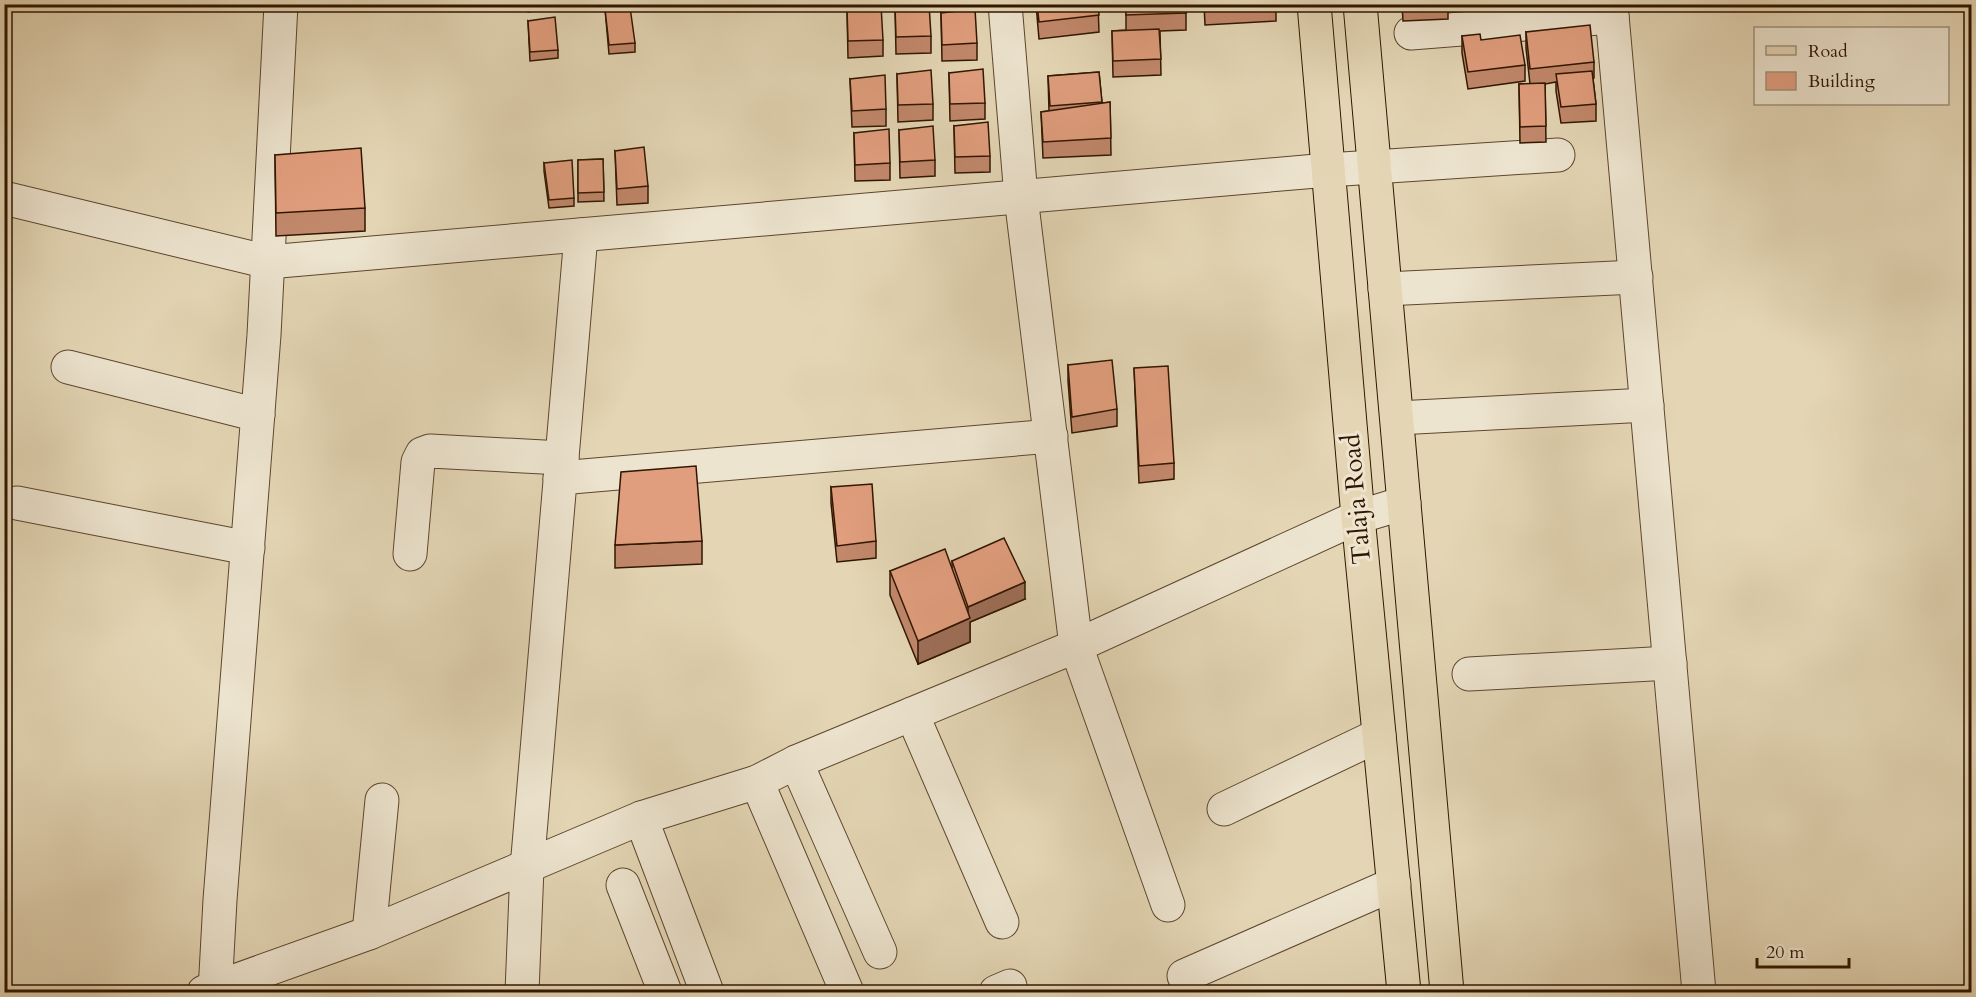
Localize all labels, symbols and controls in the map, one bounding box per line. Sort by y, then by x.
legend [1754,27,1949,105]
text: Road [1808,39,1848,64]
text: Building [1808,69,1876,94]
street label: Talaja Road [1333,432,1379,566]
scale bar [1757,931,1848,969]
text: 20 m [1766,940,1805,965]

